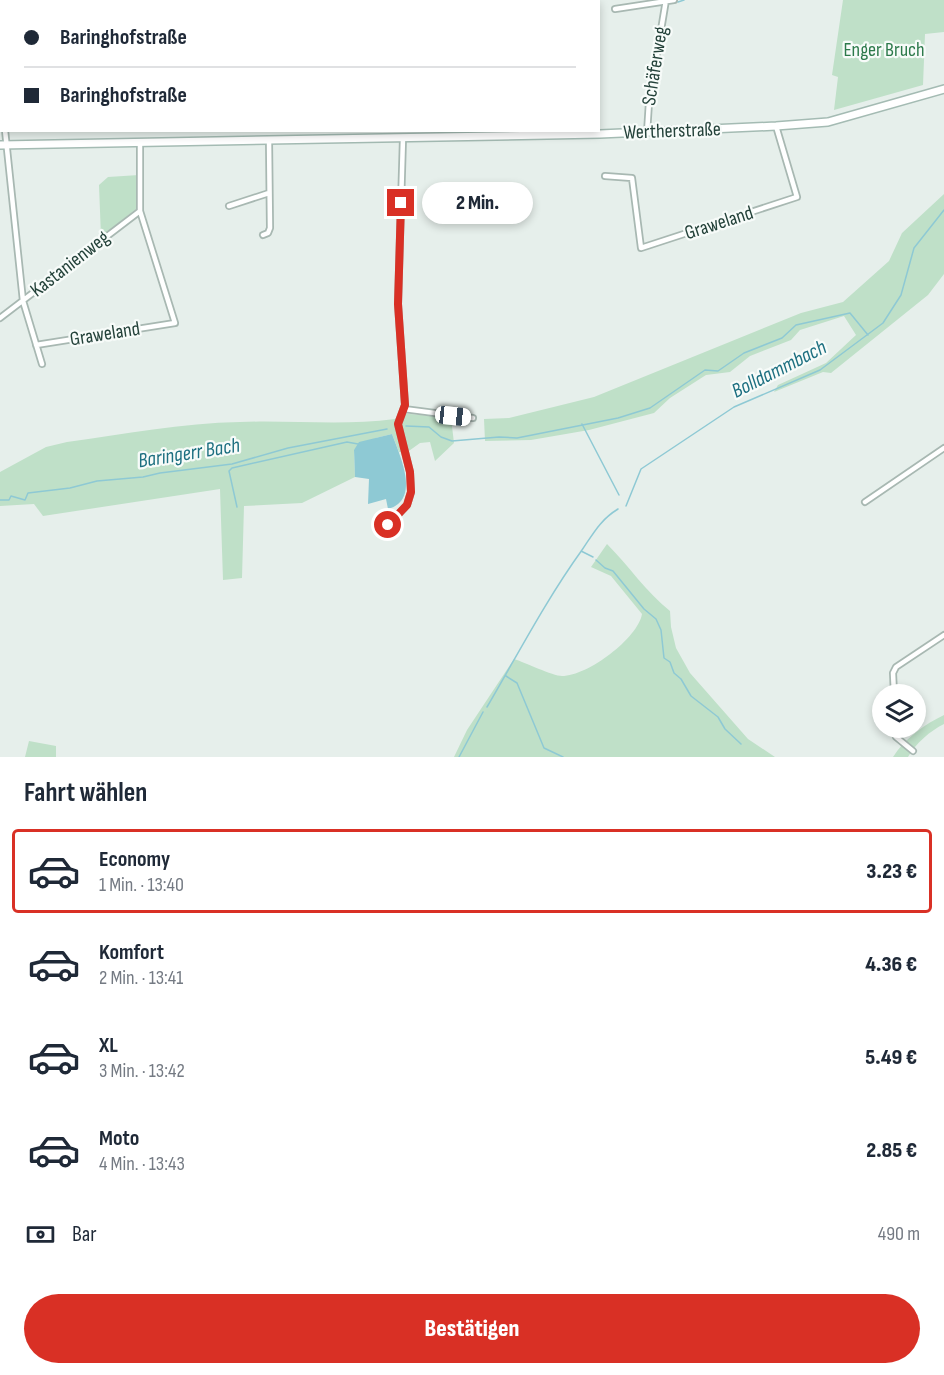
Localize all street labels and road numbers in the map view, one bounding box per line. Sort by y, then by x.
street label: Schäferweg [637,25,673,107]
street label: Wertherstraße [623,117,721,145]
street label: Graweland [682,201,756,245]
street label: Kastanienweg [26,226,114,302]
street label: Graweland [68,317,142,351]

